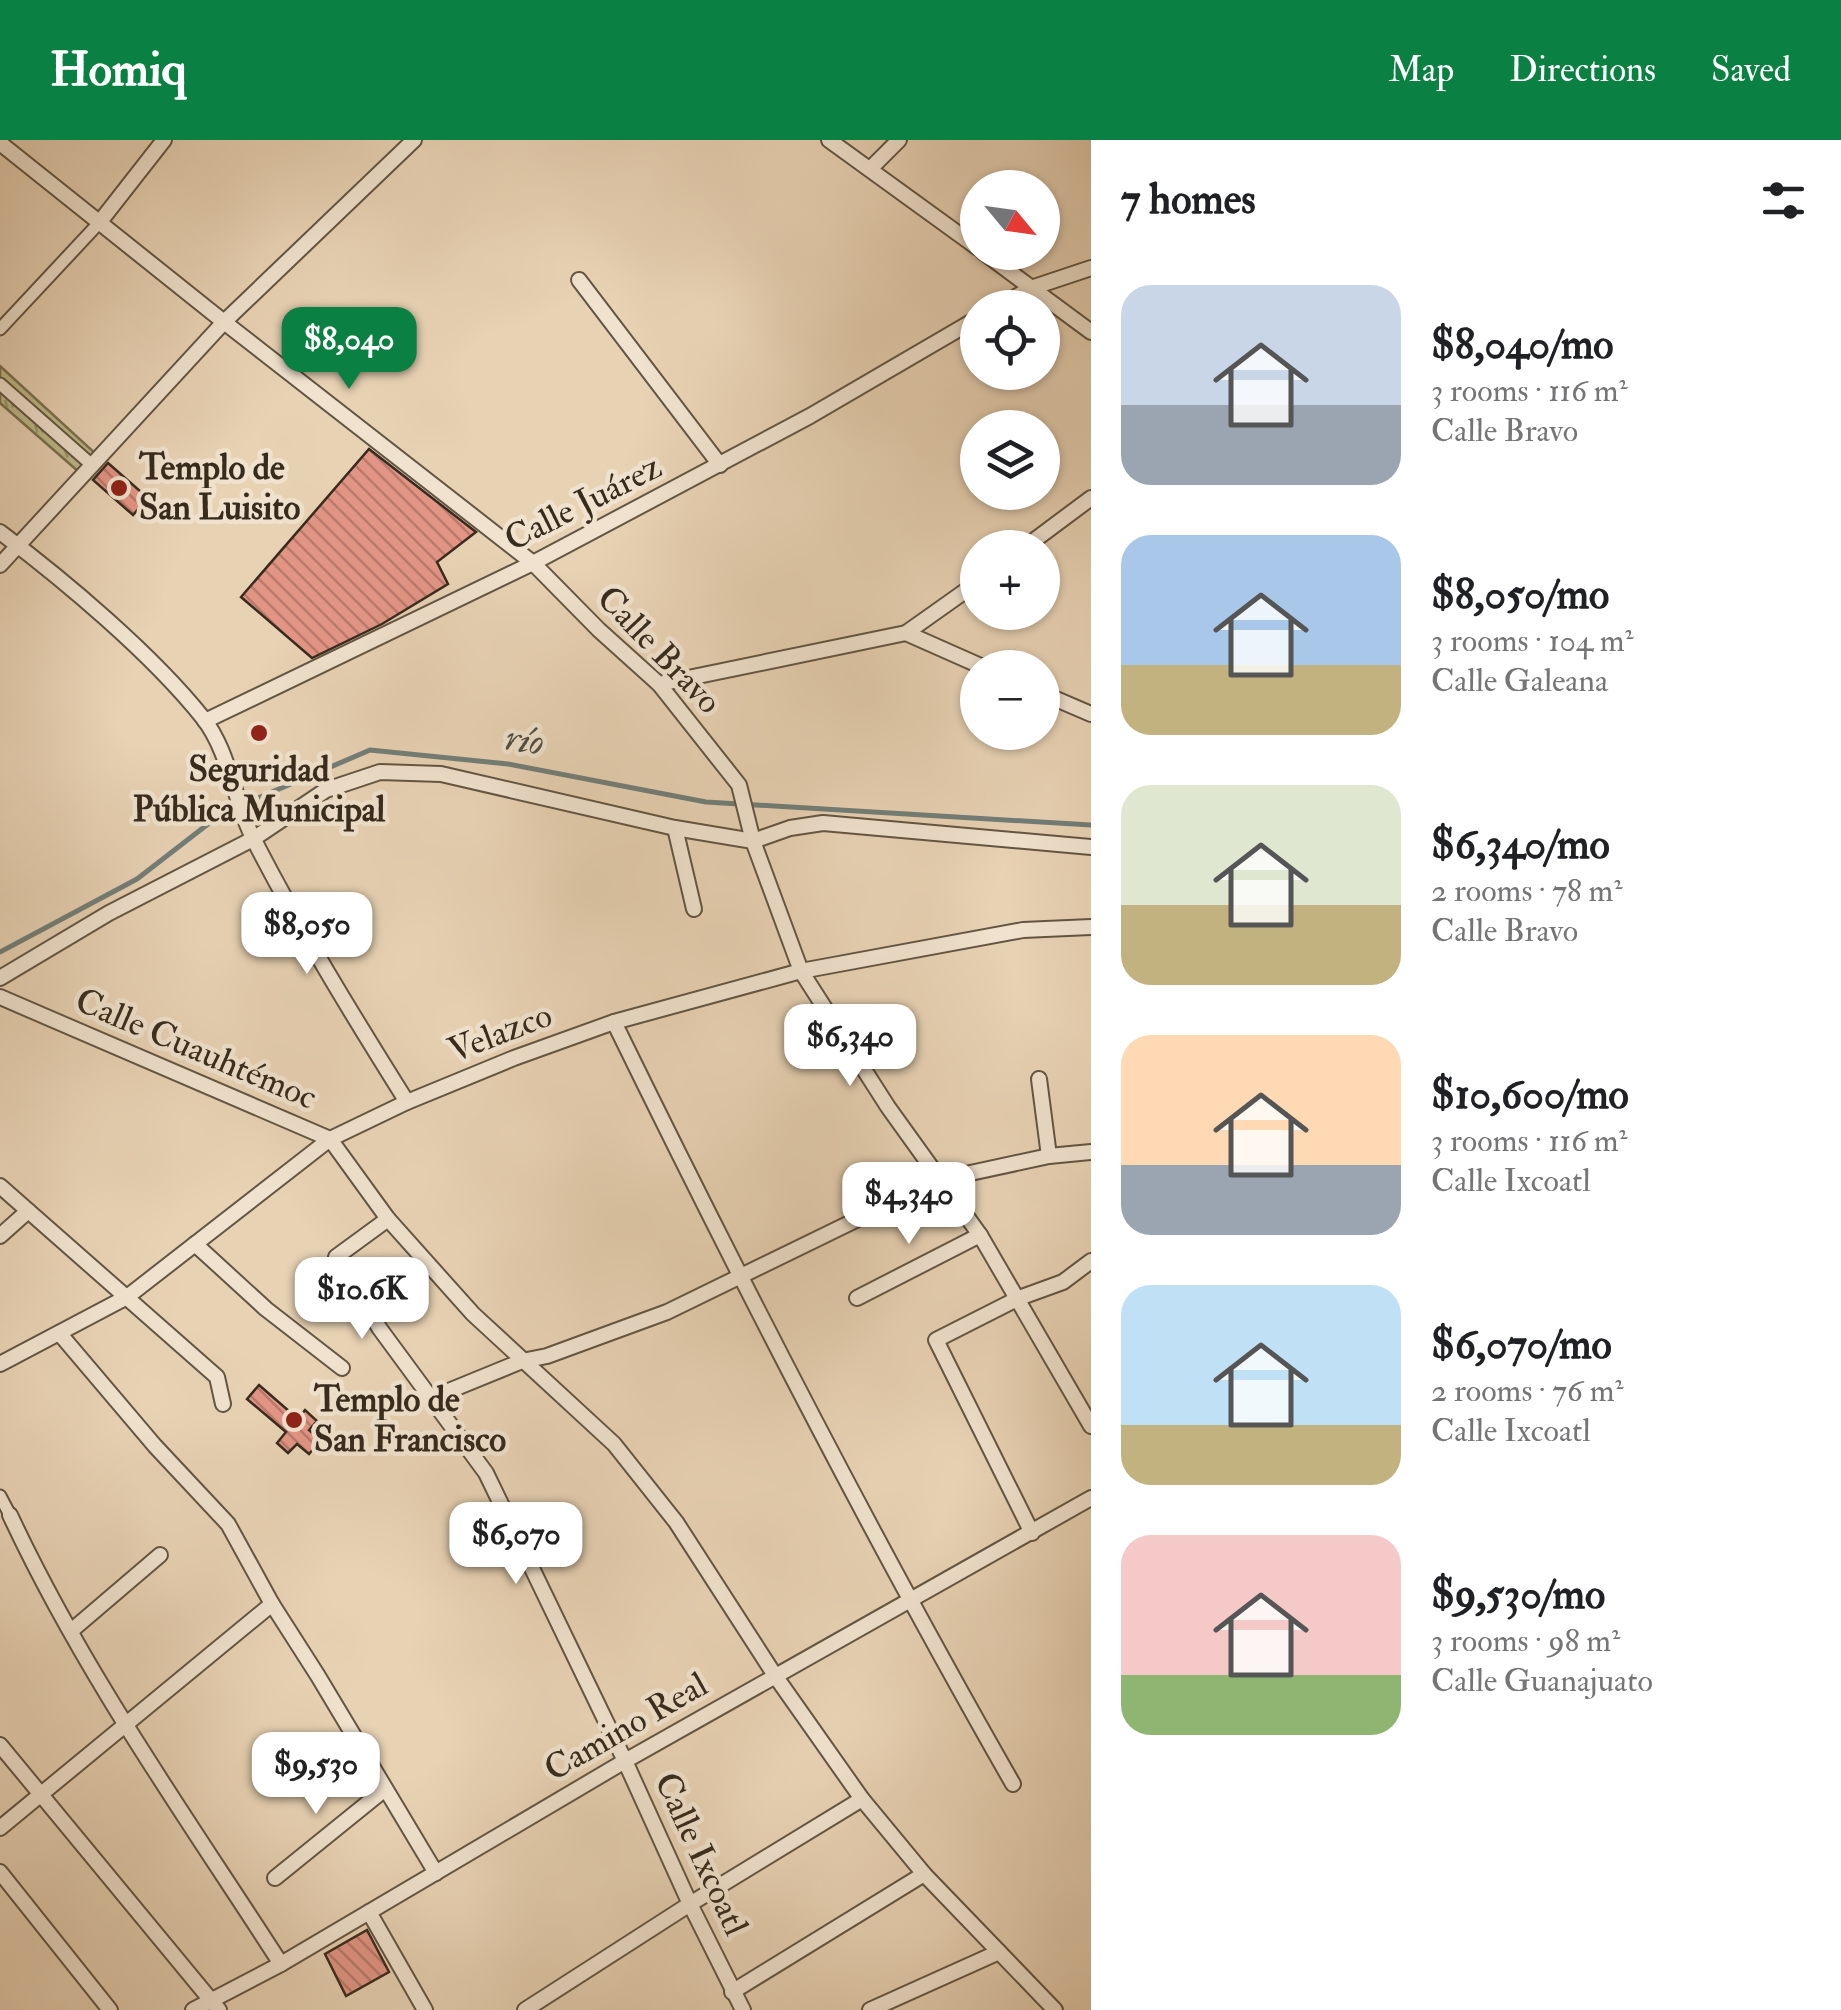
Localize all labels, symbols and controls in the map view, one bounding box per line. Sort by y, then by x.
text: Homiq [50,40,187,100]
text: Map [1388,48,1454,92]
text: Directions [1509,48,1656,92]
text: Saved [1711,48,1791,92]
north arrow [960,170,1060,270]
map controls [960,170,1060,750]
icon: filters [1756,173,1811,228]
text: 7 homes [1121,174,1256,226]
button: locate [960,290,1060,390]
pin: $8,040 [268,307,430,392]
text: $8,040 [304,319,394,359]
text: $8,040/mo [1431,319,1614,371]
icon: home [1201,325,1321,445]
text: 3 rooms · 116 m² [1431,371,1628,411]
button: layers [960,410,1060,510]
text: Calle Bravo [1431,411,1578,451]
street label: Calle Juárez [497,445,669,561]
place label: Templo de San Luisito [138,446,300,530]
marker: Templo de San Luisito [108,477,130,499]
button: + [960,530,1060,630]
text: $8,050/mo [1431,569,1609,621]
icon: home [1201,575,1321,695]
street label: Calle Bravo [587,577,731,723]
text: 3 rooms · 104 m² [1431,621,1634,661]
button: − [960,650,1060,750]
text: Calle Galeana [1431,661,1608,701]
water label: río [502,713,548,767]
marker: Seguridad Pública Municipal [248,722,270,744]
place label: Seguridad Pública Municipal [133,748,386,832]
text: $6,340/mo [1431,819,1610,871]
icon: home [1201,825,1321,945]
text: 2 rooms · 78 m² [1431,871,1622,911]
pin: $8,050 [226,892,388,977]
text: $8,050 [263,904,351,944]
text: Calle Bravo [1431,911,1578,951]
street label: Calle Cuauhtémoc [69,978,323,1120]
street label: Velazco [442,993,558,1073]
pin: $6,340 [769,1004,931,1089]
text: $6,340 [806,1016,894,1056]
text: $10,600/mo [1431,1069,1629,1121]
icon: home [1201,1075,1321,1195]
text: 3 rooms · 116 m² [1431,1121,1628,1161]
text: Calle Ixcoatl [1431,1161,1591,1201]
pin: $4,340 [828,1162,990,1247]
text: $4,340 [864,1174,954,1214]
pin: $10.6K [281,1257,443,1342]
text: $10.6K [317,1269,407,1309]
text: $6,070/mo [1431,1319,1612,1371]
icon: home [1201,1325,1321,1445]
text: 2 rooms · 76 m² [1431,1371,1624,1411]
place label: Templo de San Francisco [313,1378,506,1462]
marker: Templo de San Francisco [283,1409,305,1431]
text: Calle Ixcoatl [1431,1411,1591,1451]
pin: $6,070 [435,1502,597,1587]
text: $6,070 [471,1514,561,1554]
text: $9,530/mo [1431,1569,1605,1621]
icon: home [1201,1575,1321,1695]
text: 3 rooms · 98 m² [1431,1621,1620,1661]
text: Calle Guanajuato [1431,1661,1653,1701]
street label: Camino Real [536,1663,716,1791]
pin: $9,530 [235,1732,397,1817]
text: $9,530 [274,1744,358,1784]
street label: Calle Ixcoatl [644,1766,758,1942]

